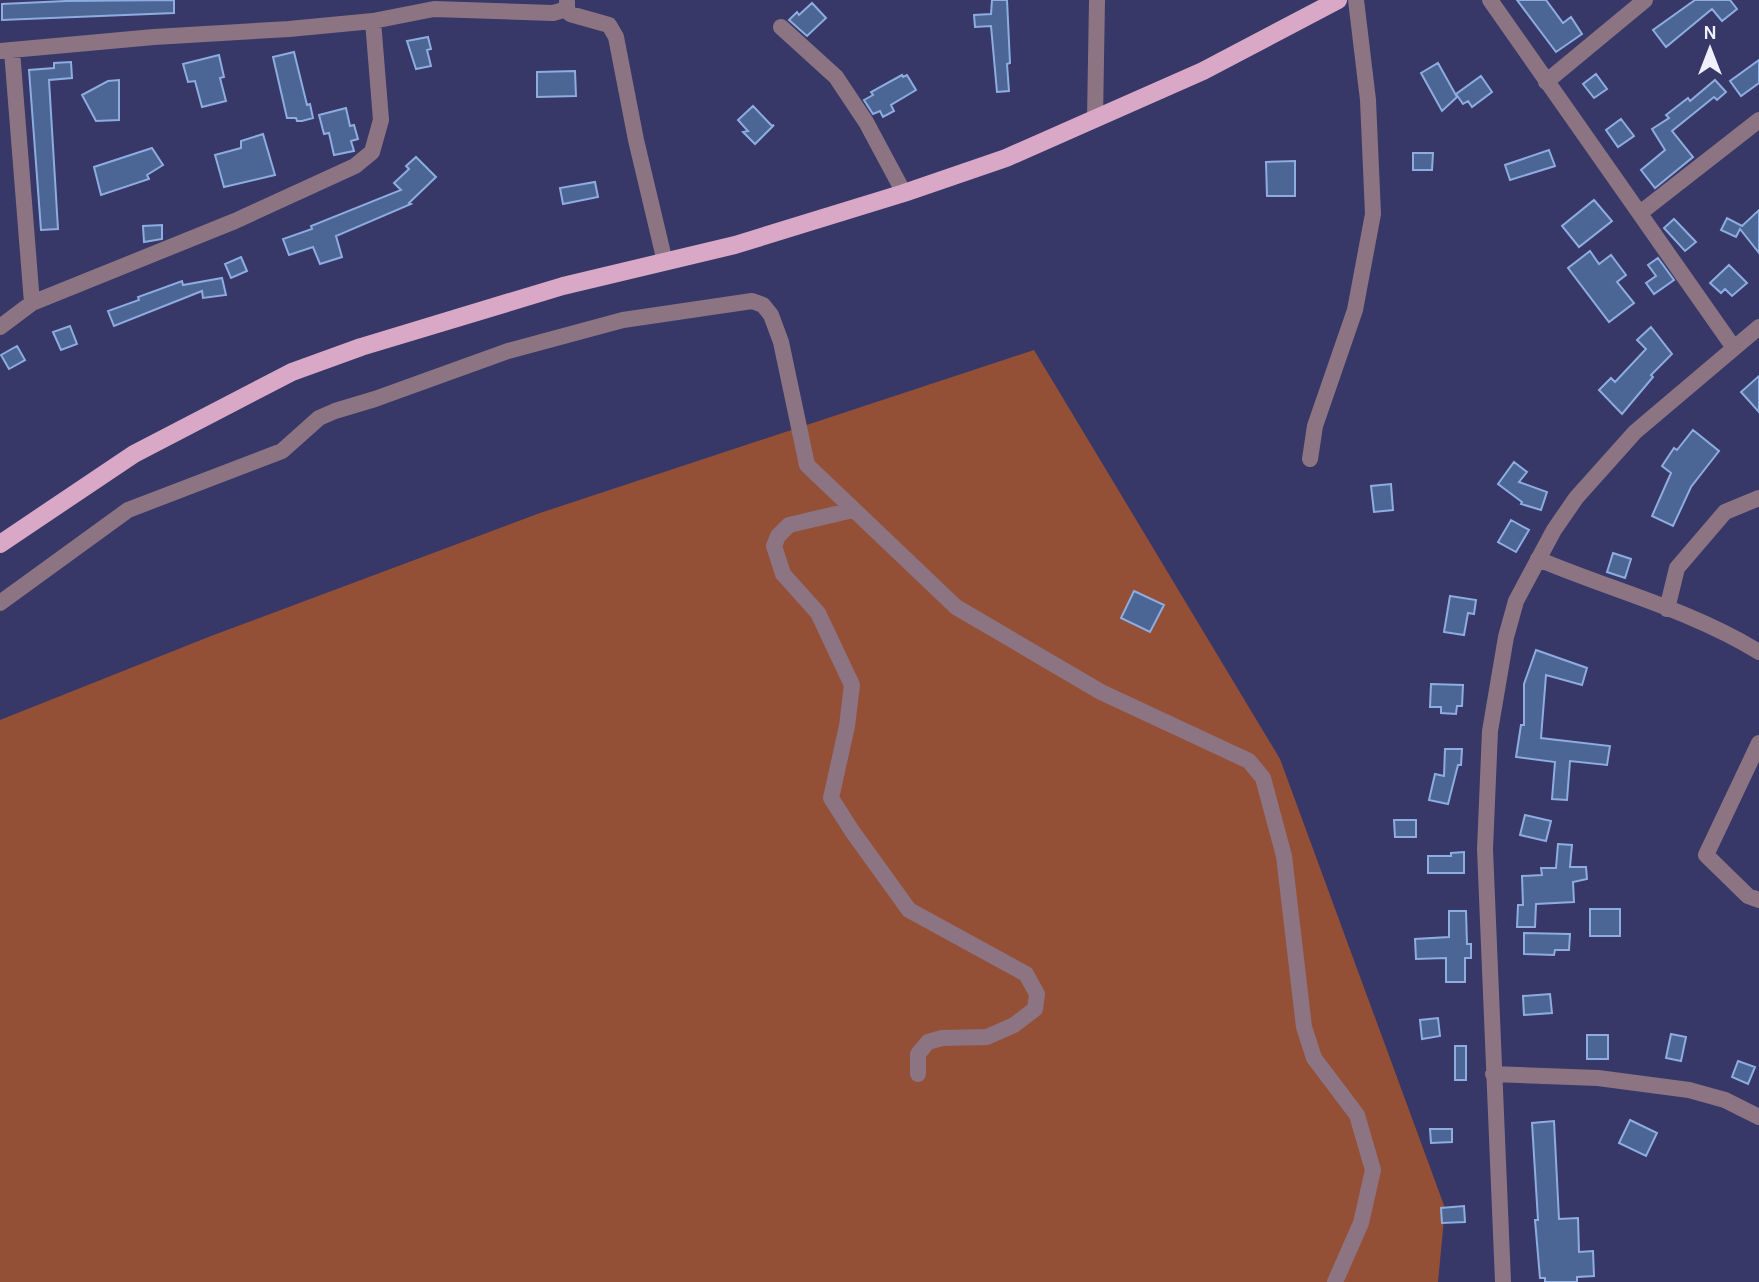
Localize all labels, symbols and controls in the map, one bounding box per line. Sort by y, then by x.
north arrow [1675,14,1745,84]
text: N [1703,22,1717,44]

